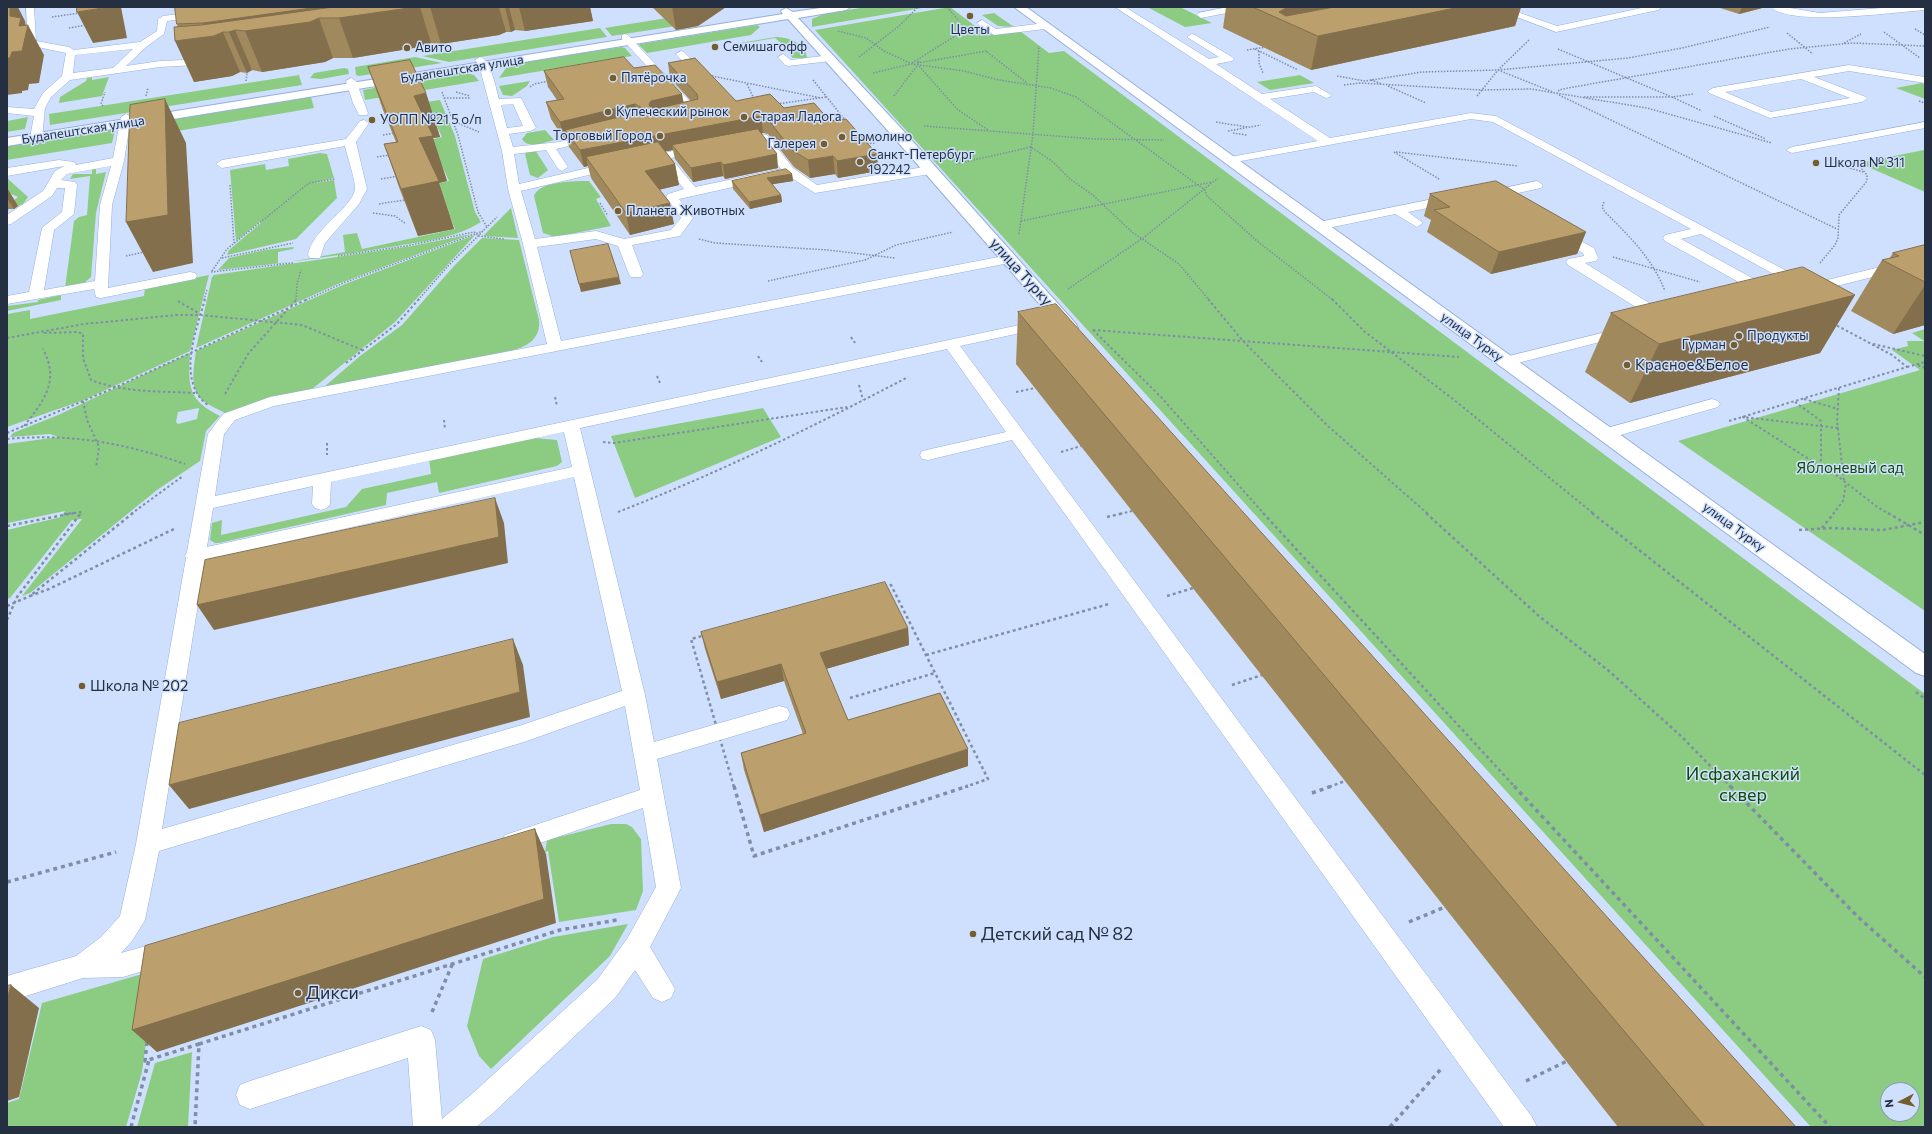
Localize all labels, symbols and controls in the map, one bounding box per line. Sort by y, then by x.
marker: Цветы [965,11,975,21]
place label: Цветы [950,22,990,38]
place label: Семишагофф [723,39,807,55]
place label: Авито [415,40,452,56]
marker: Семишагофф [710,42,720,52]
marker: Авито [402,43,412,53]
street label: Будапештская улица [399,52,525,86]
place label: Пятёрочка [621,70,686,86]
marker: Пятёрочка [608,73,618,83]
place label: Купеческий рынок [616,104,729,120]
marker: Купеческий рынок [603,107,613,117]
place label: Старая Ладога [752,109,842,125]
place label: УОПП №21 5 о/п [380,112,482,128]
marker: Старая Ладога [739,112,749,122]
street label: Будапештская улица [20,113,146,147]
marker: УОПП №21 5 о/п [367,115,377,125]
place label: Торговый Город [553,128,652,144]
place label: Ермолино [850,129,912,145]
marker: Торговый Город [655,131,665,141]
marker: Ермолино [837,132,847,142]
place label: Галерея [767,136,816,152]
marker: Галерея [819,139,829,149]
place label: Санкт-Петербург 192242 [868,147,974,178]
place label: Школа № 311 [1824,155,1905,171]
marker: Санкт-Петербург 192242 [855,157,865,167]
marker: Школа № 311 [1811,158,1821,168]
place label: Планета Животных [626,203,745,219]
marker: Планета Животных [613,206,623,216]
street label: улица Турку [986,234,1056,310]
street label: улица Турку [1438,309,1506,365]
place label: Продукты [1747,328,1809,344]
marker: Продукты [1734,331,1744,341]
place label: Гурман [1682,337,1726,353]
marker: Гурман [1729,340,1739,350]
place label: Красное&Белое [1635,356,1748,374]
marker: Красное&Белое [1622,360,1632,370]
park label: Яблоневый сад [1796,459,1904,477]
street label: улица Турку [1700,499,1768,555]
place label: Школа № 202 [90,677,188,695]
marker: Школа № 202 [77,681,87,691]
park label: Исфаханский сквер [1686,763,1800,806]
place label: Детский сад № 82 [981,923,1133,945]
marker: Детский сад № 82 [968,929,978,939]
place label: Дикси [306,982,359,1004]
marker: Дикси [293,988,303,998]
north arrow [1880,1082,1920,1122]
text: N [1882,1099,1896,1108]

